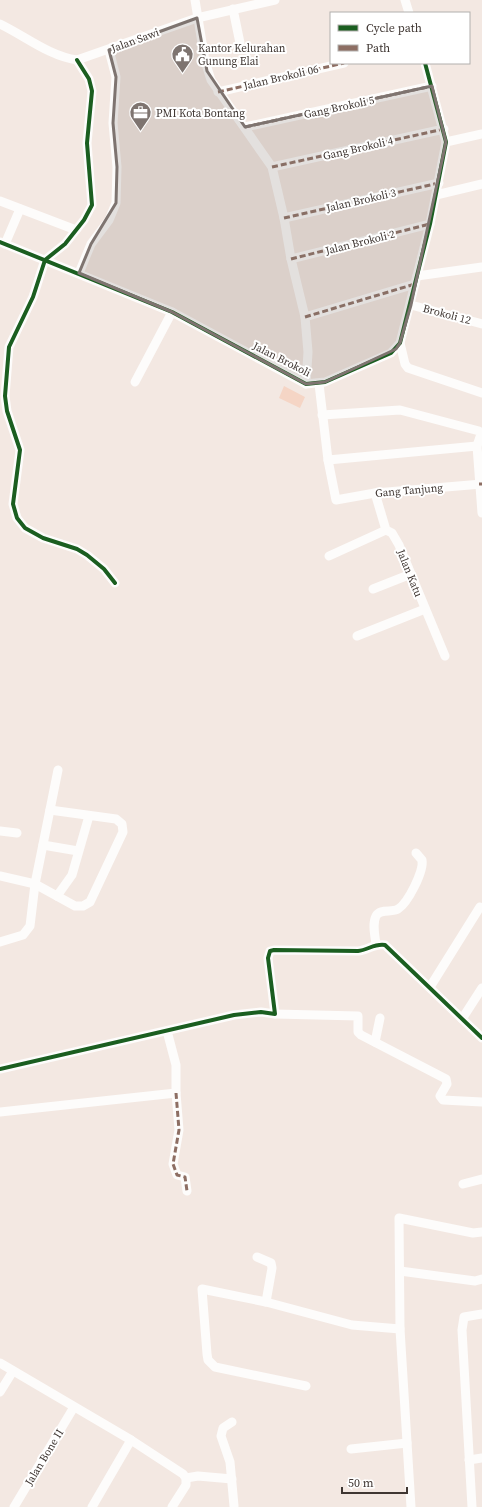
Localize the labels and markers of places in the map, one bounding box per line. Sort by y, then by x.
public building icon: Kantor Kelurahan Gunung Elai [170,41,196,74]
place label: Kantor Kelurahan Gunung Elai [198,41,286,69]
office icon: PMI Kota Bontang [128,100,154,133]
place label: PMI Kota Bontang [156,106,245,121]

